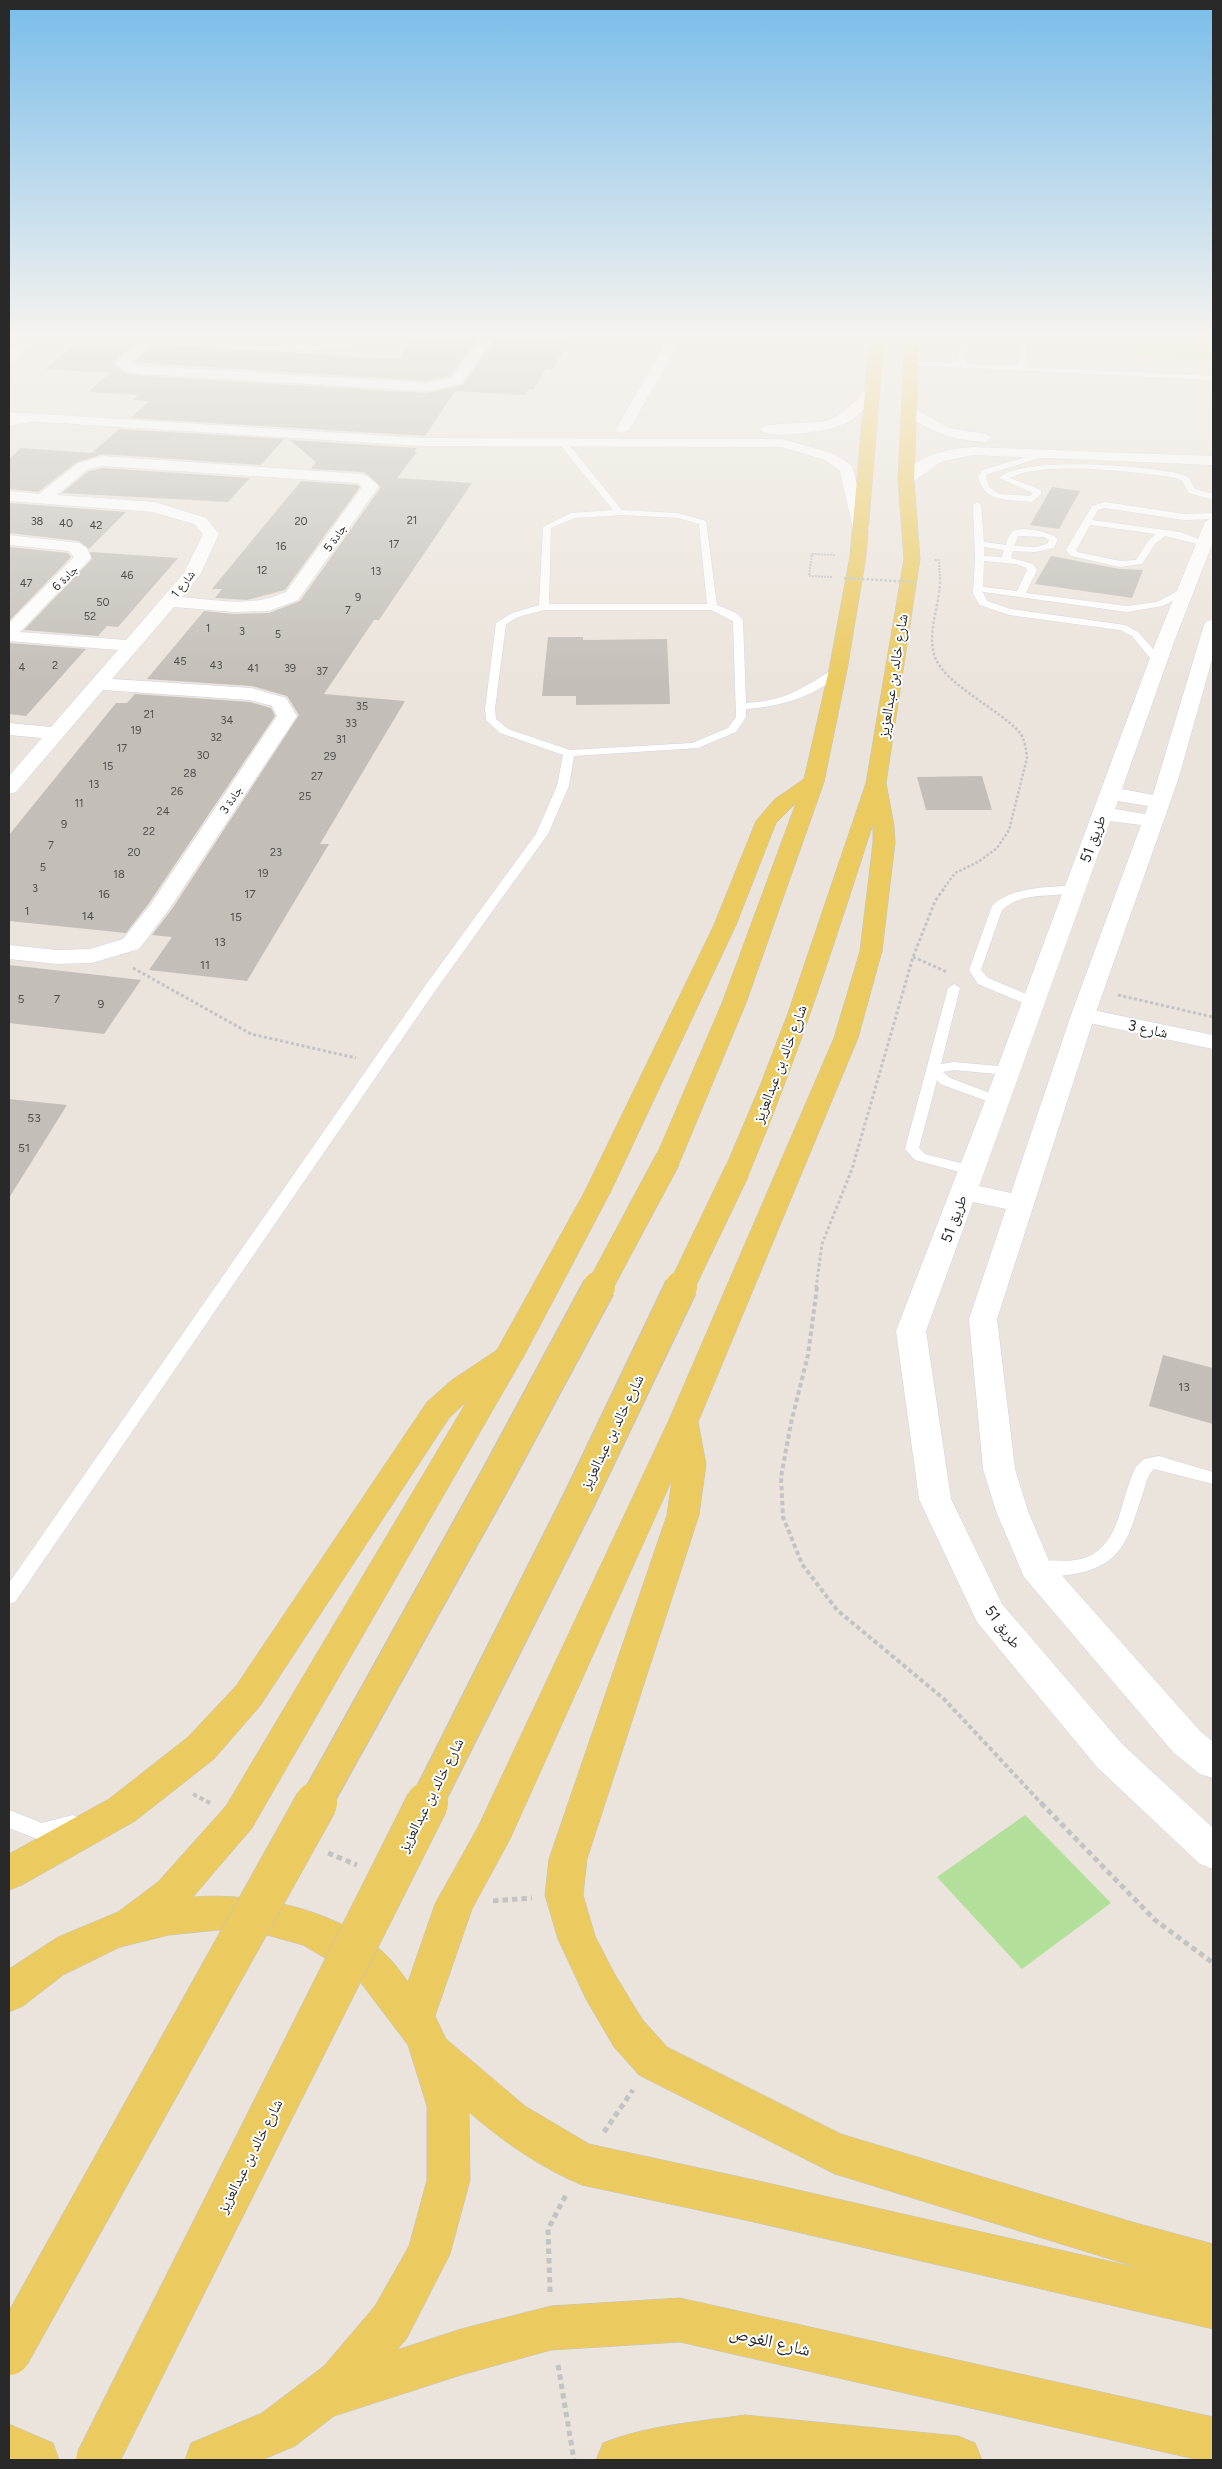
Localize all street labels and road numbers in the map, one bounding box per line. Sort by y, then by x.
street label: جادة 5 [321,521,350,555]
street label: جادة 6 [49,562,81,594]
street label: شارع 1 [168,567,199,601]
street label: شارع خالد بن عبدالعزيز [874,613,913,741]
street label: جادة 3 [217,783,245,816]
street label: طريق 51 [1076,813,1111,866]
street label: شارع خالد بن عبدالعزيز [749,1002,812,1127]
street label: شارع 3 [1126,1016,1170,1043]
street label: طريق 51 [937,1193,972,1246]
street label: شارع خالد بن عبدالعزيز [576,1372,649,1494]
street label: طريق 51 [980,1602,1025,1653]
street label: شارع خالد بن عبدالعزيز [394,1735,468,1856]
street label: شارع خالد بن عبدالعزيز [213,2096,287,2217]
street label: شارع الغوص [727,2321,813,2361]

